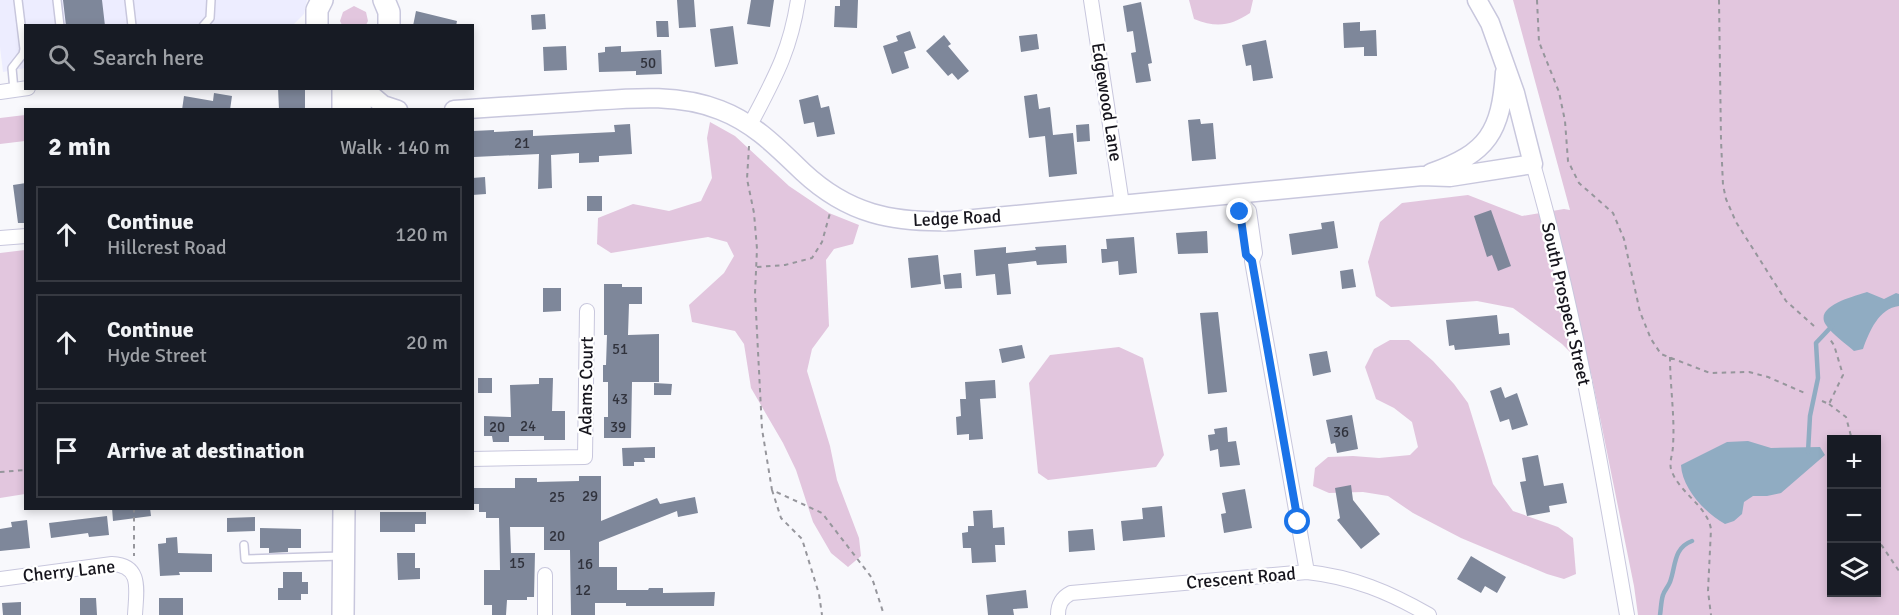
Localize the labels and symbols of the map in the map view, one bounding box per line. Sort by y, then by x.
street label: Edgewood Lane [1087,41,1127,163]
house number: 50 [640,54,656,72]
house number: 21 [514,134,530,152]
route end [1226,198,1252,224]
street label: Ledge Road [912,205,1002,231]
street label: South Prospect Street [1537,220,1595,388]
street label: Adams Court [574,336,598,436]
house number: 51 [612,340,628,358]
house number: 43 [612,390,628,408]
house number: 24 [520,417,536,435]
house number: 20 [489,418,505,436]
house number: 39 [610,418,626,436]
house number: 36 [1333,423,1349,441]
house number: 29 [582,487,598,505]
house number: 25 [549,488,565,506]
route start [1284,508,1310,534]
house number: 20 [549,527,565,545]
house number: 15 [509,554,525,572]
street label: Cherry Lane [22,555,116,587]
house number: 16 [577,555,593,573]
street label: Crescent Road [1185,562,1297,594]
house number: 12 [575,581,591,599]

